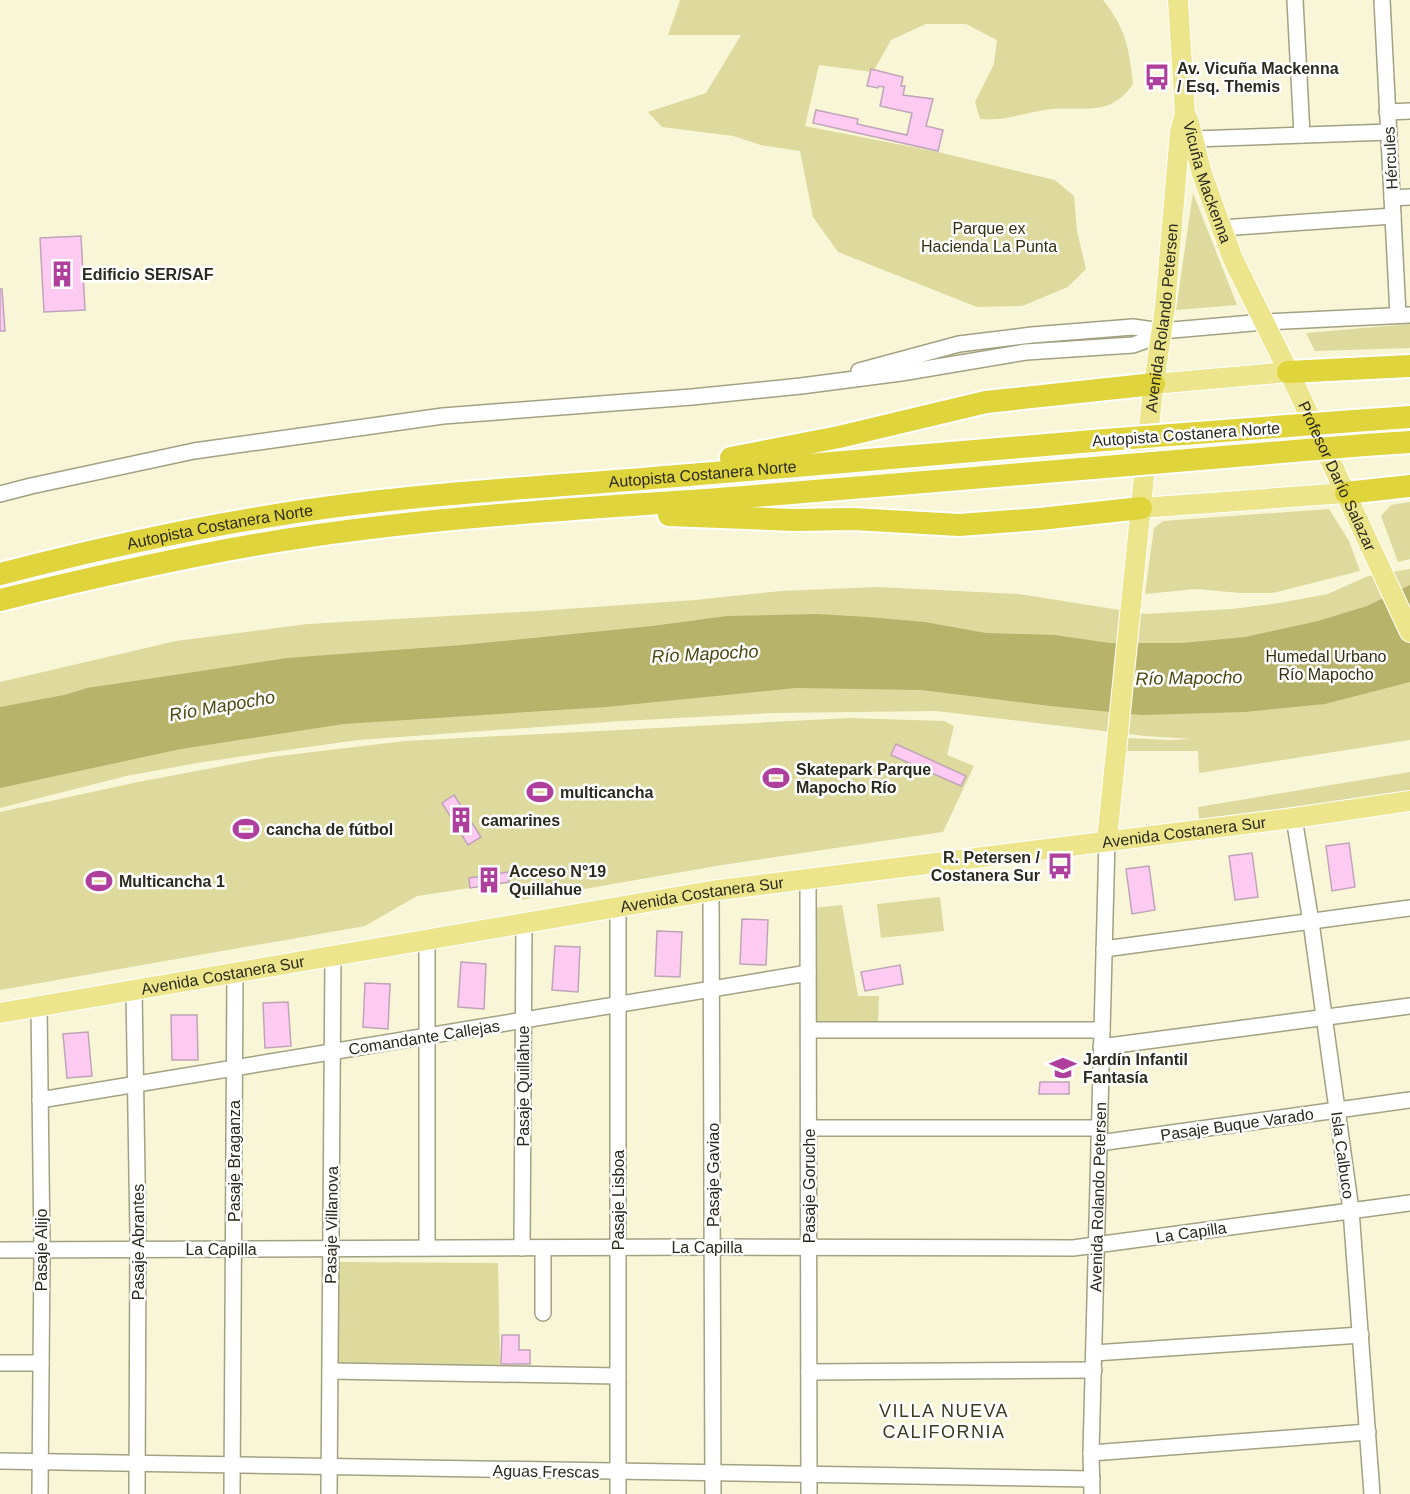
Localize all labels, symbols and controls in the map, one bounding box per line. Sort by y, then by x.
place label: Av. Vicuña Mackenna / Esq. Themis [1177,60,1339,95]
bus stop icon: Av. Vicuña Mackenna / Esq. Themis [1142,62,1172,92]
street label: Vicuña Mackenna [1180,119,1234,246]
street label: Hércules [1380,126,1401,190]
park label: Parque ex Hacienda La Punta [921,220,1057,255]
street label: Avenida Rolando Petersen [1143,223,1181,413]
building icon: Edificio SER/SAF [47,259,77,289]
place label: Edificio SER/SAF [82,266,214,283]
street label: Profesor Darío Salazar [1295,399,1379,554]
street label: Autopista Costanera Norte [1091,419,1281,450]
street label: Autopista Costanera Norte [608,458,797,491]
street label: Autopista Costanera Norte [125,502,314,552]
water label: Río Mapocho [651,641,759,667]
park label: Humedal Urbano Río Mapocho [1266,648,1387,683]
water label: Río Mapocho [1135,667,1243,689]
water label: Río Mapocho [168,687,276,725]
place label: Skatepark Parque Mapocho Río [796,761,931,796]
sports icon: Skatepark Parque Mapocho Río [761,763,791,793]
sports icon: multicancha [525,777,555,807]
place label: multicancha [560,784,653,801]
building icon: camarines [446,805,476,835]
place label: camarines [481,812,560,829]
street label: Avenida Costanera Sur [1101,813,1268,851]
sports icon: cancha de fútbol [231,814,261,844]
place label: cancha de fútbol [266,821,393,838]
place label: R. Petersen / Costanera Sur [931,849,1041,884]
bus stop icon: R. Petersen / Costanera Sur [1045,851,1075,881]
place label: Acceso N°19 Quillahue [509,863,606,898]
building icon: Acceso N°19 Quillahue [474,865,504,895]
sports icon: Multicancha 1 [84,866,114,896]
place label: Multicancha 1 [119,873,225,890]
street label: Avenida Costanera Sur [619,874,785,915]
street label: Avenida Costanera Sur [140,953,306,998]
street label: Comandante Callejas [347,1017,501,1058]
street label: Pasaje Quillahue [515,1025,532,1146]
place label: Jardín Infantil Fantasía [1083,1051,1188,1086]
school or university icon: Jardín Infantil Fantasía [1048,1053,1078,1083]
street label: Pasaje Braganza [226,1100,243,1222]
street label: Avenida Rolando Petersen [1087,1102,1109,1292]
street label: Pasaje Buque Varado [1159,1105,1315,1144]
street label: Isla Calbuco [1328,1110,1357,1200]
street label: Pasaje Gaviao [705,1123,722,1227]
street label: Pasaje Goruche [801,1129,818,1243]
street label: Pasaje Lisboa [610,1150,627,1250]
street label: Pasaje Villanova [322,1166,341,1284]
street label: Pasaje Abrantes [130,1184,147,1300]
street label: Pasaje Alijo [33,1209,50,1291]
street label: La Capilla [1155,1219,1228,1246]
street label: La Capilla [671,1239,743,1256]
street label: La Capilla [185,1241,257,1258]
district label: VILLA NUEVA CALIFORNIA [879,1401,1009,1442]
street label: Aguas Frescas [492,1462,599,1481]

